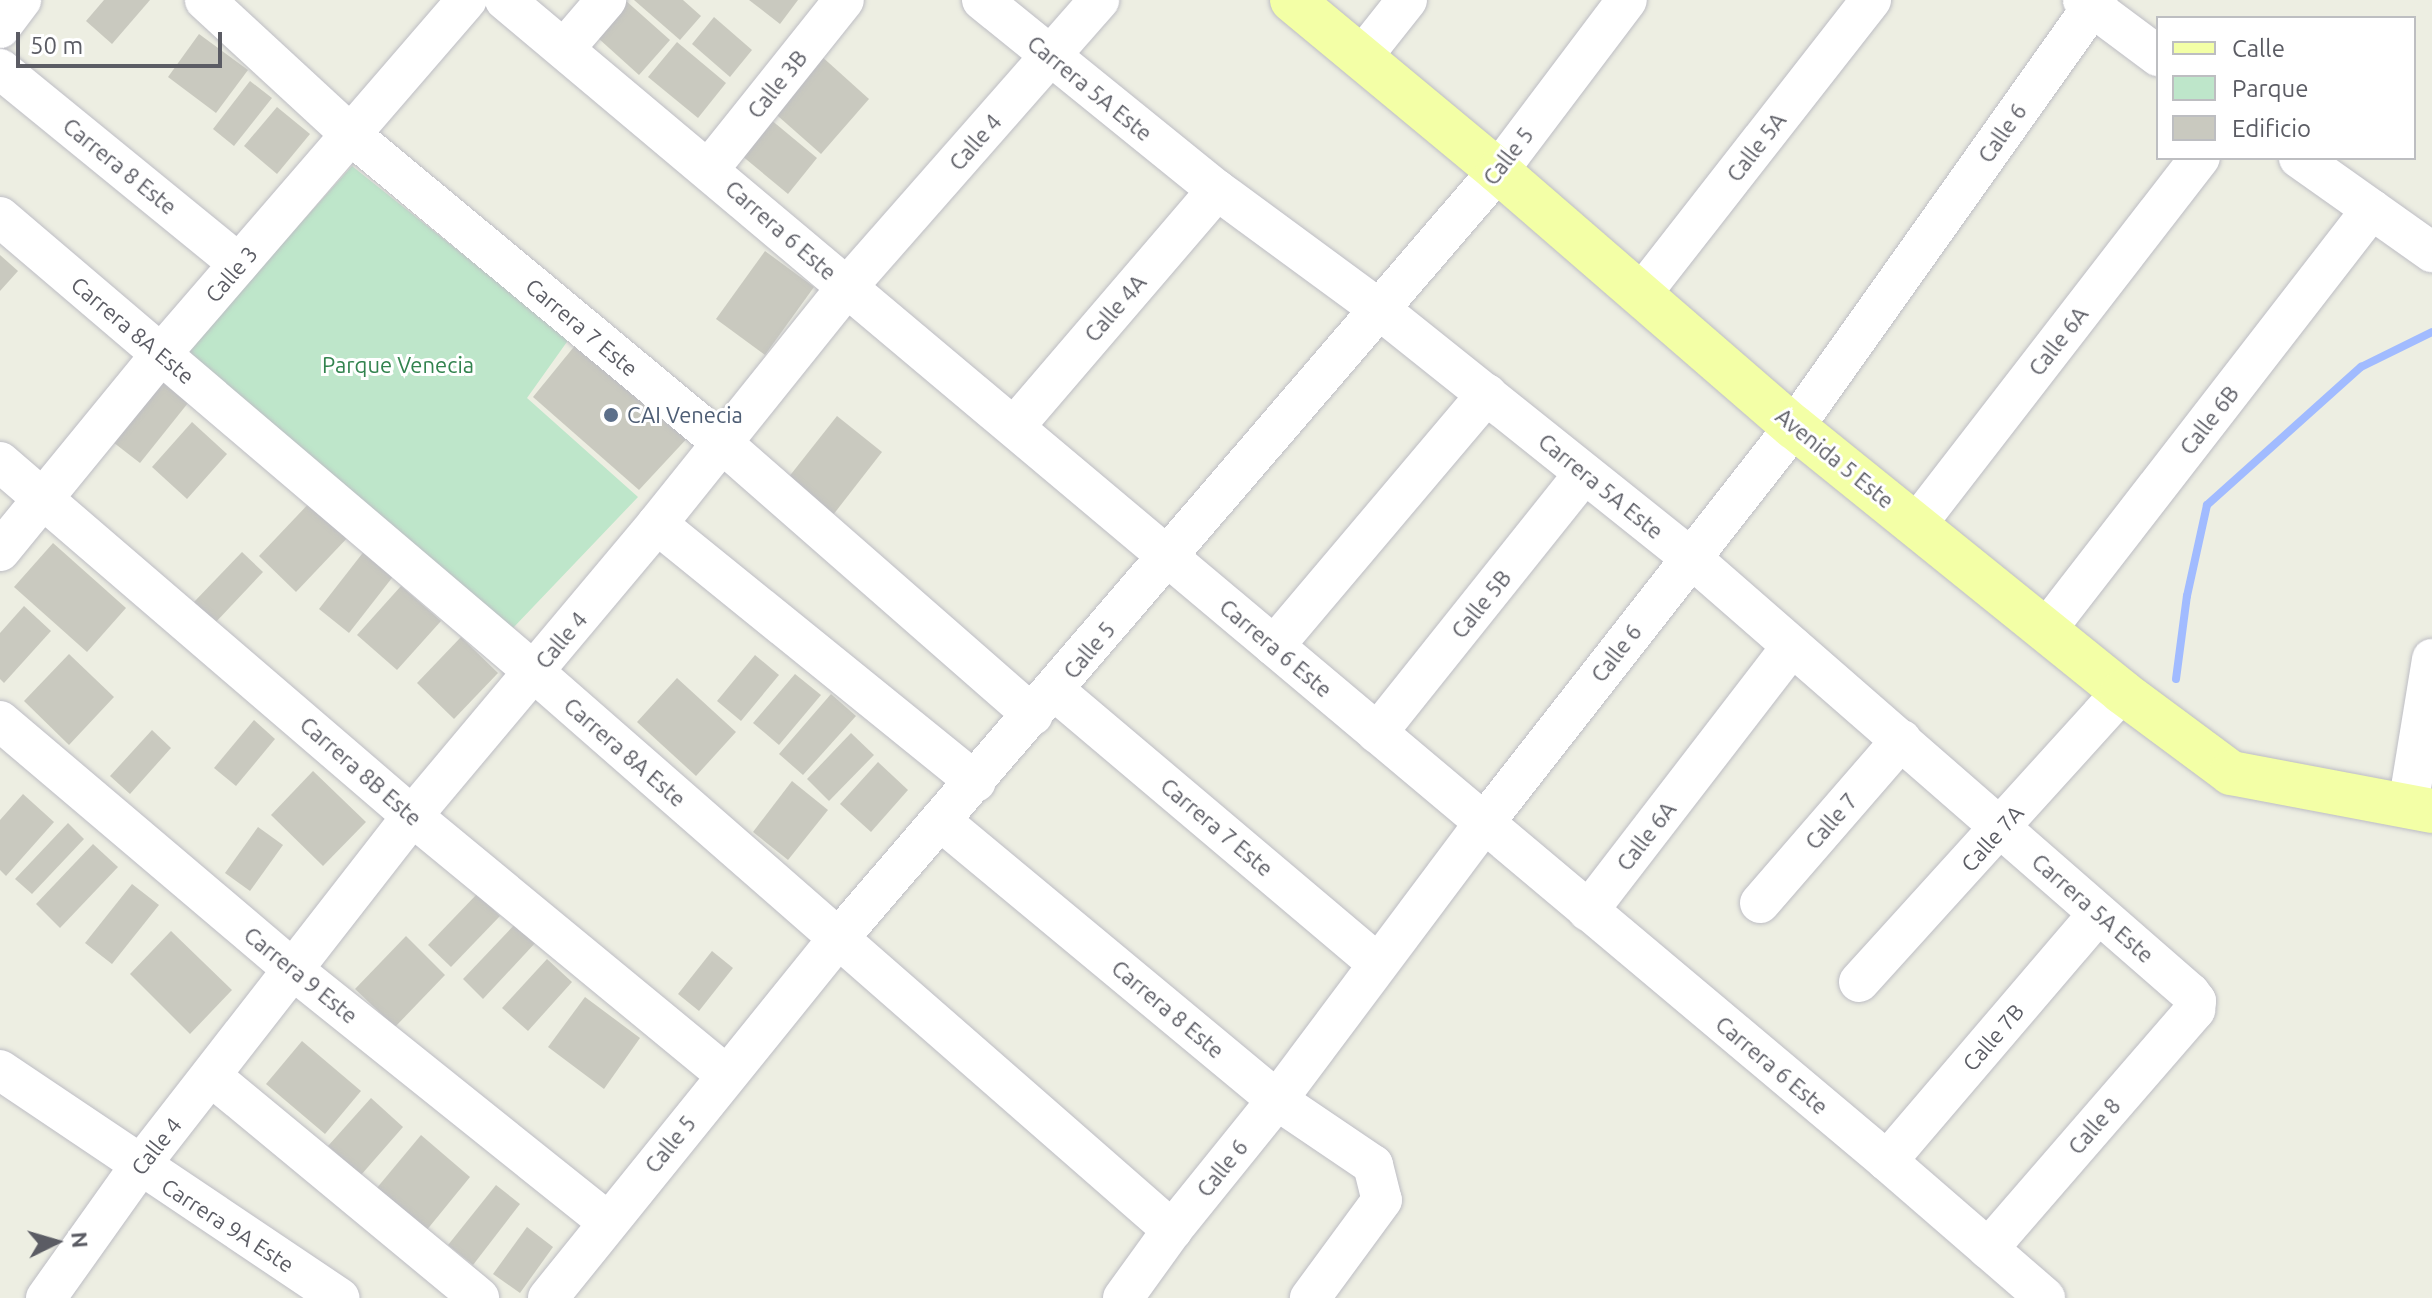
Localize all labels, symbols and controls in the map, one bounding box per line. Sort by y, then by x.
scale bar [20,16,226,66]
legend [2156,16,2416,160]
street label: Carrera 5A Este [1022,30,1158,146]
text: 50 m [30,32,83,59]
text: Calle [2232,35,2285,62]
street label: Calle 3B [742,45,812,123]
text: Parque [2232,75,2309,102]
street label: Calle 6 [1972,98,2032,168]
street label: Calle 5A [1721,107,1791,187]
street label: Calle 4 [943,108,1007,176]
street label: Carrera 8 Este [58,112,182,220]
text: Edificio [2232,115,2311,142]
street label: Calle 5 [1477,122,1539,190]
street label: Carrera 6 Este [720,175,842,285]
street label: Calle 3 [199,240,263,308]
street label: Calle 4A [1079,269,1151,347]
street label: Carrera 8A Este [66,271,200,389]
street label: Carrera 7 Este [521,272,643,382]
street label: Calle 6A [2023,301,2093,381]
park label: Parque Venecia [322,352,474,378]
street label: Calle 6B [2174,380,2244,460]
place label: CAI Venecia [627,402,743,428]
street label: Avenida 5 Este [1771,402,1899,514]
marker: CAI Venecia [602,406,620,424]
street label: Carrera 5A Este [1533,428,1669,544]
street label: Calle 5B [1446,565,1516,643]
street label: Carrera 6 Este [1215,593,1337,703]
street label: Calle 4 [530,606,592,674]
street label: Calle 5 [1058,616,1120,684]
street label: Calle 6 [1585,619,1647,687]
street label: Carrera 8A Este [559,692,691,812]
street label: Carrera 8B Este [295,711,427,831]
street label: Carrera 7 Este [1156,772,1278,882]
street label: Calle 7 [1799,787,1863,855]
street label: Calle 6A [1611,796,1681,876]
street label: Calle 7A [1955,799,2029,877]
street label: Carrera 5A Este [2027,848,2159,968]
street label: Carrera 9 Este [239,921,363,1029]
street label: Carrera 8 Este [1107,954,1229,1064]
street label: Calle 7B [1957,998,2029,1076]
street label: Carrera 6 Este [1711,1010,1833,1120]
street label: Calle 8 [2062,1092,2126,1160]
street label: Calle 5 [639,1110,701,1178]
street label: Calle 4 [125,1112,187,1180]
street label: Calle 6 [1191,1134,1253,1202]
street label: Carrera 9A Este [157,1172,299,1278]
north arrow [16,1202,96,1282]
text: N [67,1231,94,1249]

